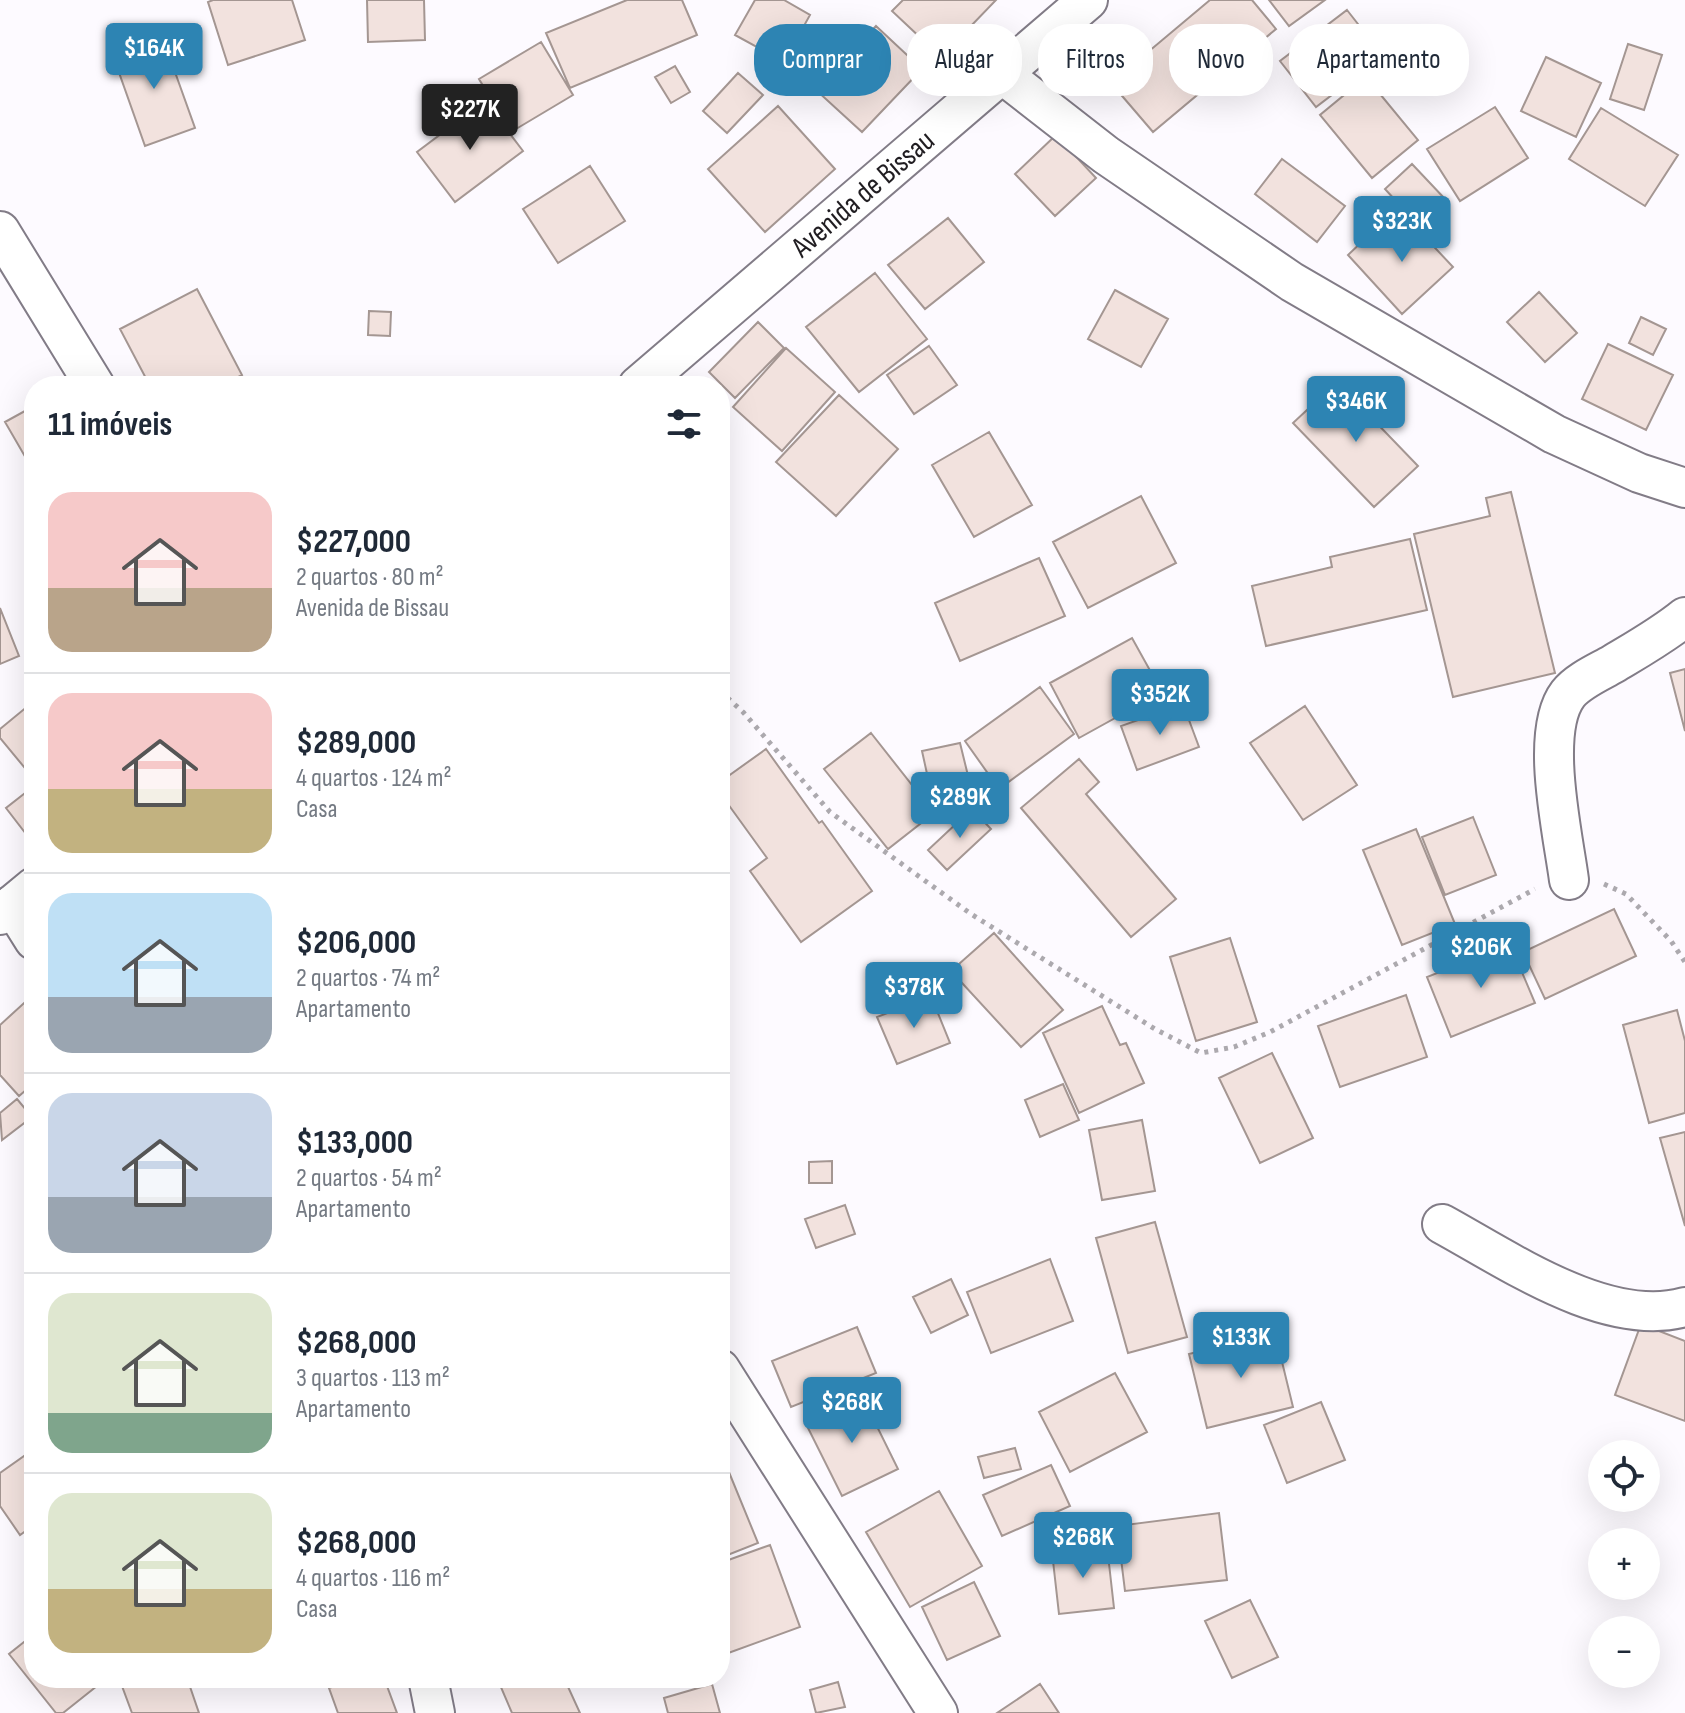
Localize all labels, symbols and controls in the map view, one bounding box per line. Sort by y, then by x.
pin: $164K [98,23,210,91]
chip: Comprar [754,24,891,96]
chip: Alugar [907,24,1022,96]
chip: Filtros [1038,24,1153,96]
chip: Novo [1169,24,1273,96]
chip: Apartamento [1289,24,1469,96]
text: $164K [124,33,184,64]
pin: $227K [414,84,526,152]
text: $227K [440,94,500,125]
street label: Avenida de Bissau [784,123,942,266]
pin: $323K [1346,196,1458,264]
text: $323K [1372,206,1432,237]
pin: $346K [1300,376,1412,444]
text: $346K [1325,386,1387,417]
icon: filters [662,402,706,446]
text: 11 imóveis [48,404,172,445]
text: $227,000 [296,521,411,562]
icon: home [112,524,208,620]
text: 2 quartos · 80 m² [296,562,444,593]
text: Avenida de Bissau [296,593,449,624]
pin: $352K [1104,669,1216,737]
text: $352K [1130,679,1190,710]
text: $289,000 [296,722,416,763]
icon: home [112,725,208,821]
text: 4 quartos · 124 m² [296,763,451,794]
pin: $289K [904,772,1016,840]
text: $289K [929,782,991,813]
text: Casa [296,794,337,825]
text: $206,000 [296,922,416,963]
pin: $206K [1425,922,1537,990]
icon: home [112,925,208,1021]
text: $206K [1450,932,1512,963]
pin: $378K [858,962,970,1030]
text: 2 quartos · 74 m² [296,963,440,994]
text: $378K [883,972,945,1003]
text: Apartamento [296,994,411,1025]
text: $133,000 [296,1122,413,1163]
icon: home [112,1125,208,1221]
text: 2 quartos · 54 m² [296,1163,442,1194]
text: Apartamento [296,1194,411,1225]
pin: $133K [1185,1312,1297,1380]
text: $268,000 [296,1322,416,1363]
text: $133K [1211,1322,1271,1353]
icon: home [112,1325,208,1421]
text: 3 quartos · 113 m² [296,1363,450,1394]
pin: $268K [796,1377,908,1445]
text: $268K [821,1387,883,1418]
text: Apartamento [296,1394,411,1425]
map controls [1588,1440,1660,1688]
button: locate [1588,1440,1660,1512]
pin: $268K [1027,1512,1139,1580]
text: $268,000 [296,1522,416,1563]
text: $268K [1052,1522,1114,1553]
icon: home [112,1525,208,1621]
button: + [1588,1528,1660,1600]
text: 4 quartos · 116 m² [296,1563,450,1594]
text: Casa [296,1594,337,1625]
button: − [1588,1616,1660,1688]

